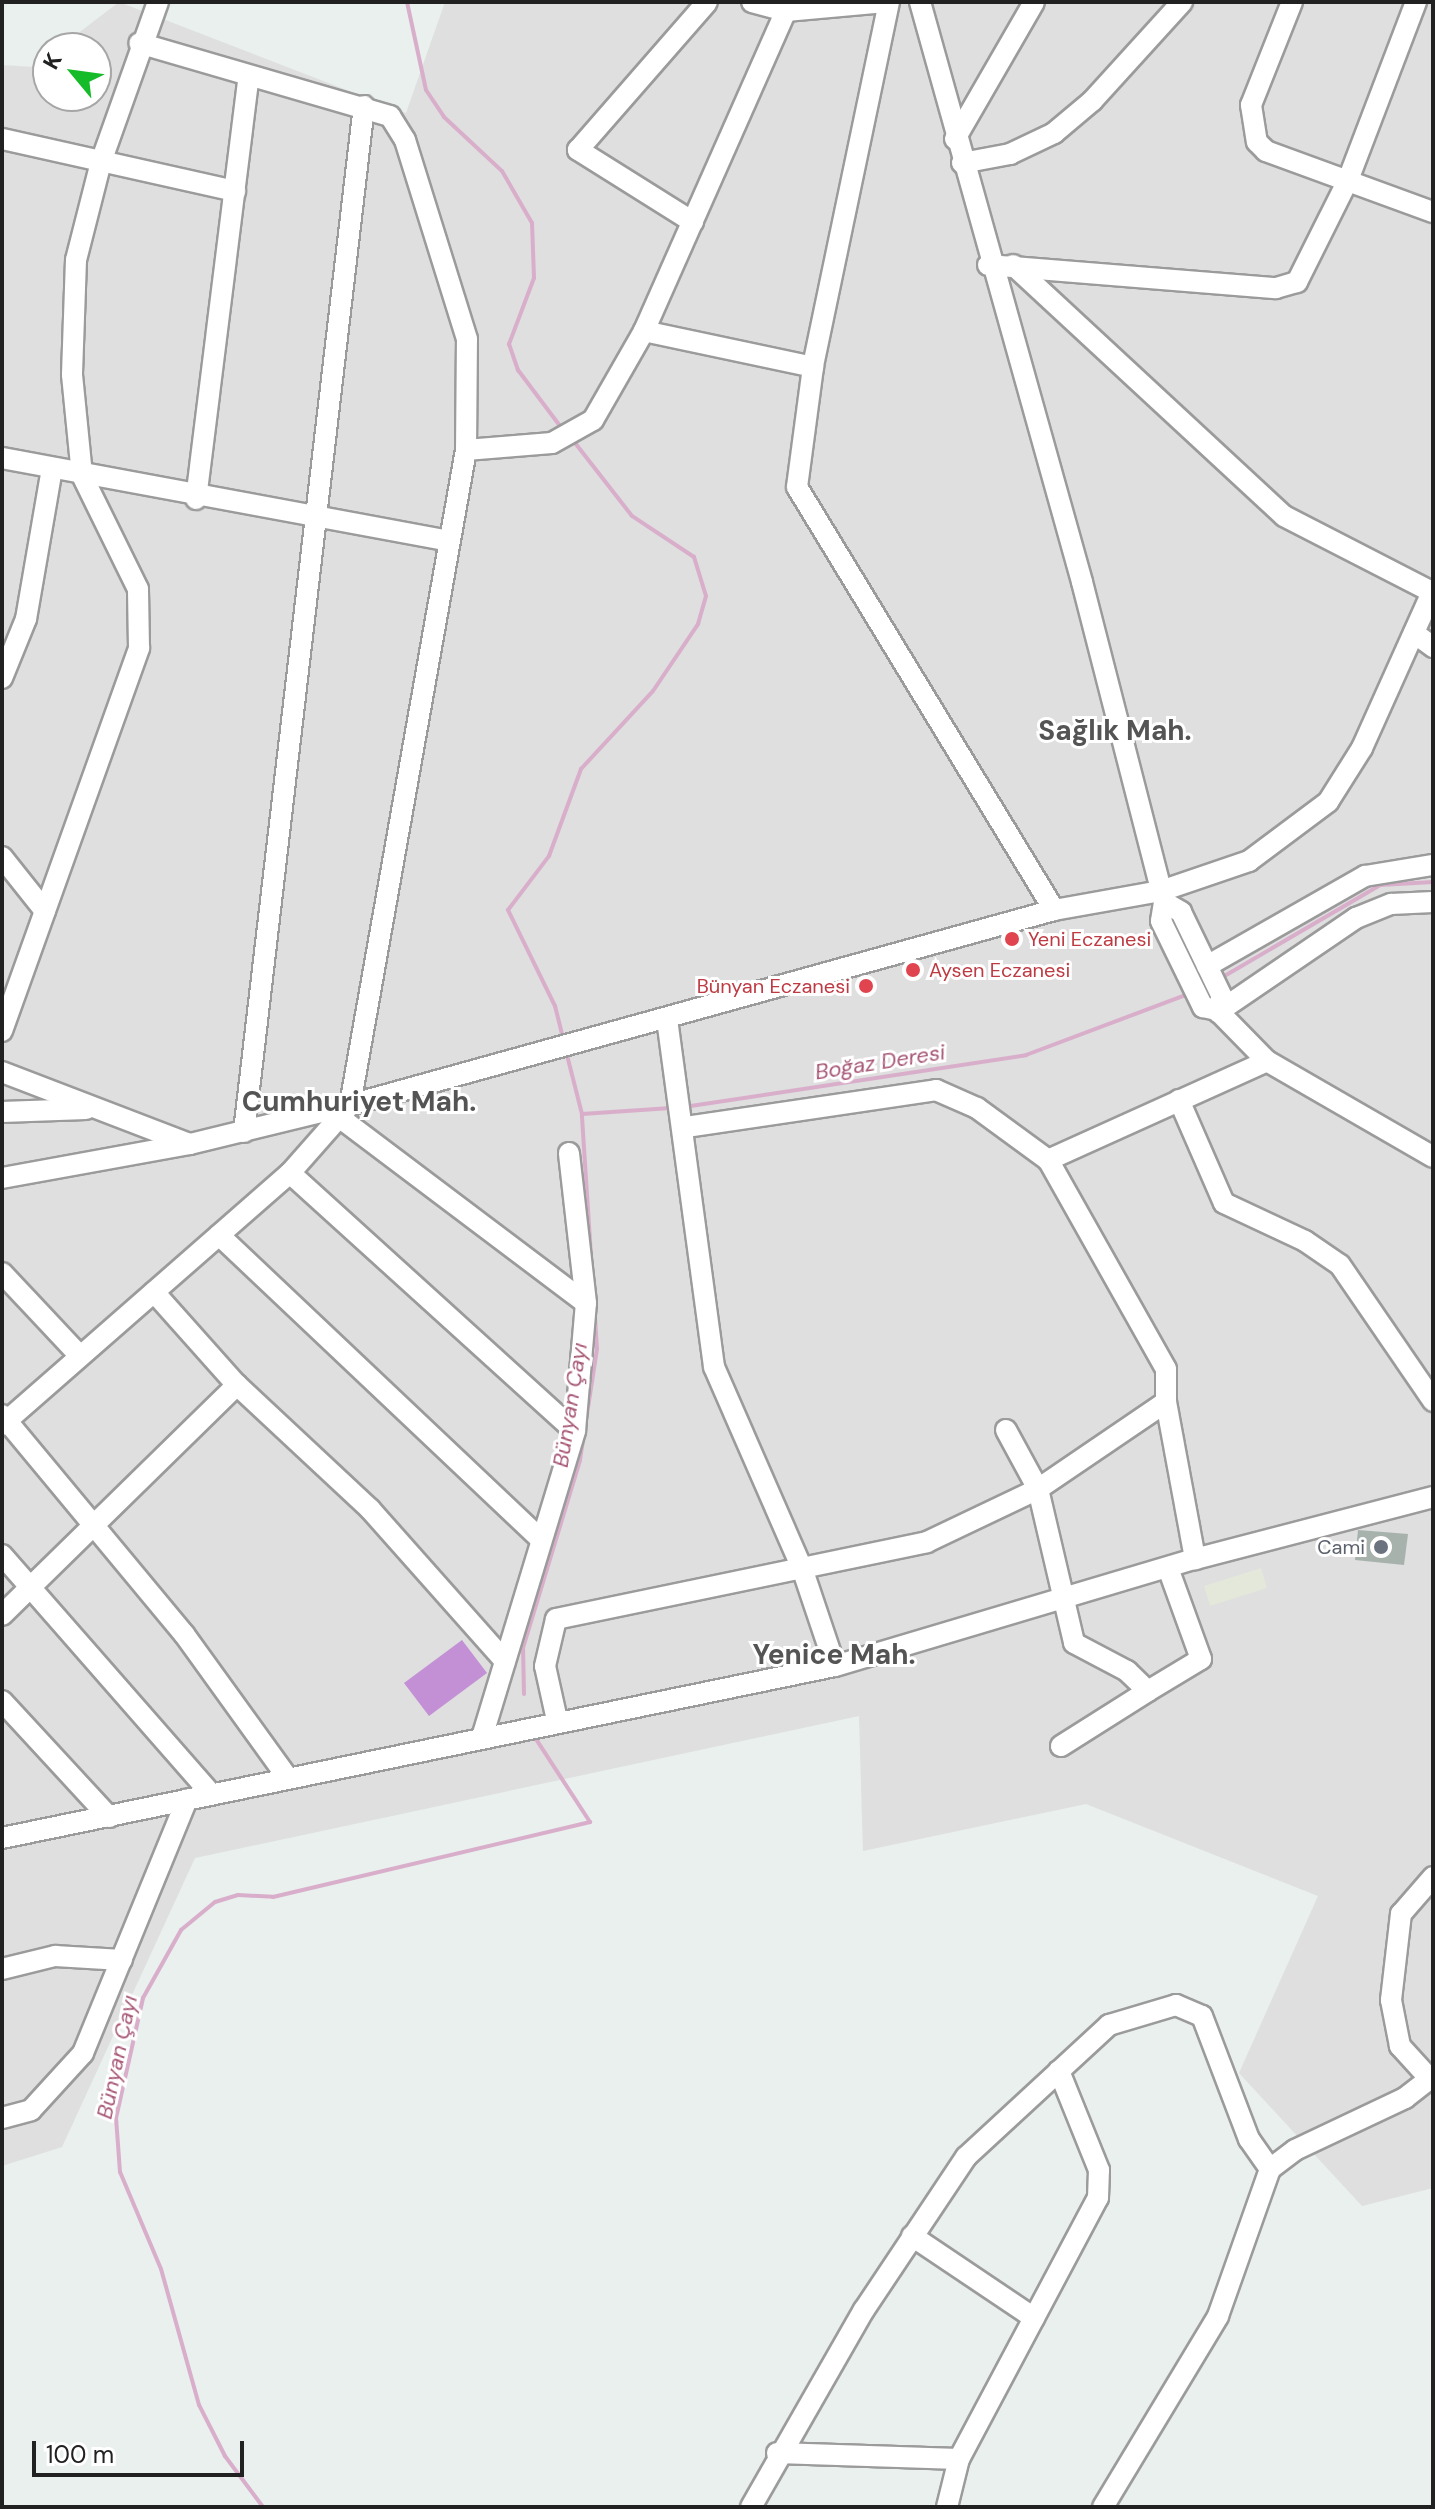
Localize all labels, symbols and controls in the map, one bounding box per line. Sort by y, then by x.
north arrow [32,32,112,112]
text: K [36,48,68,74]
district label: Sağlık Mah. [1038,714,1192,748]
place label: Yeni Eczanesi [1028,927,1151,951]
marker: Yeni Eczanesi [1003,930,1021,948]
place label: Aysen Eczanesi [929,958,1070,982]
marker: Aysen Eczanesi [904,961,922,979]
place label: Bünyan Eczanesi [697,974,850,998]
marker: Bünyan Eczanesi [857,977,875,995]
water label: Boğaz Deresi [813,1039,947,1085]
district label: Cumhuriyet Mah. [242,1085,476,1119]
water label: Bünyan Çayı [547,1341,593,1469]
place label: Cami [1317,1535,1365,1559]
marker: Cami [1372,1538,1390,1556]
district label: Yenice Mah. [752,1638,916,1672]
water label: Bünyan Çayı [91,1993,143,2121]
scale bar [36,2425,248,2475]
text: 100 m [46,2439,114,2470]

